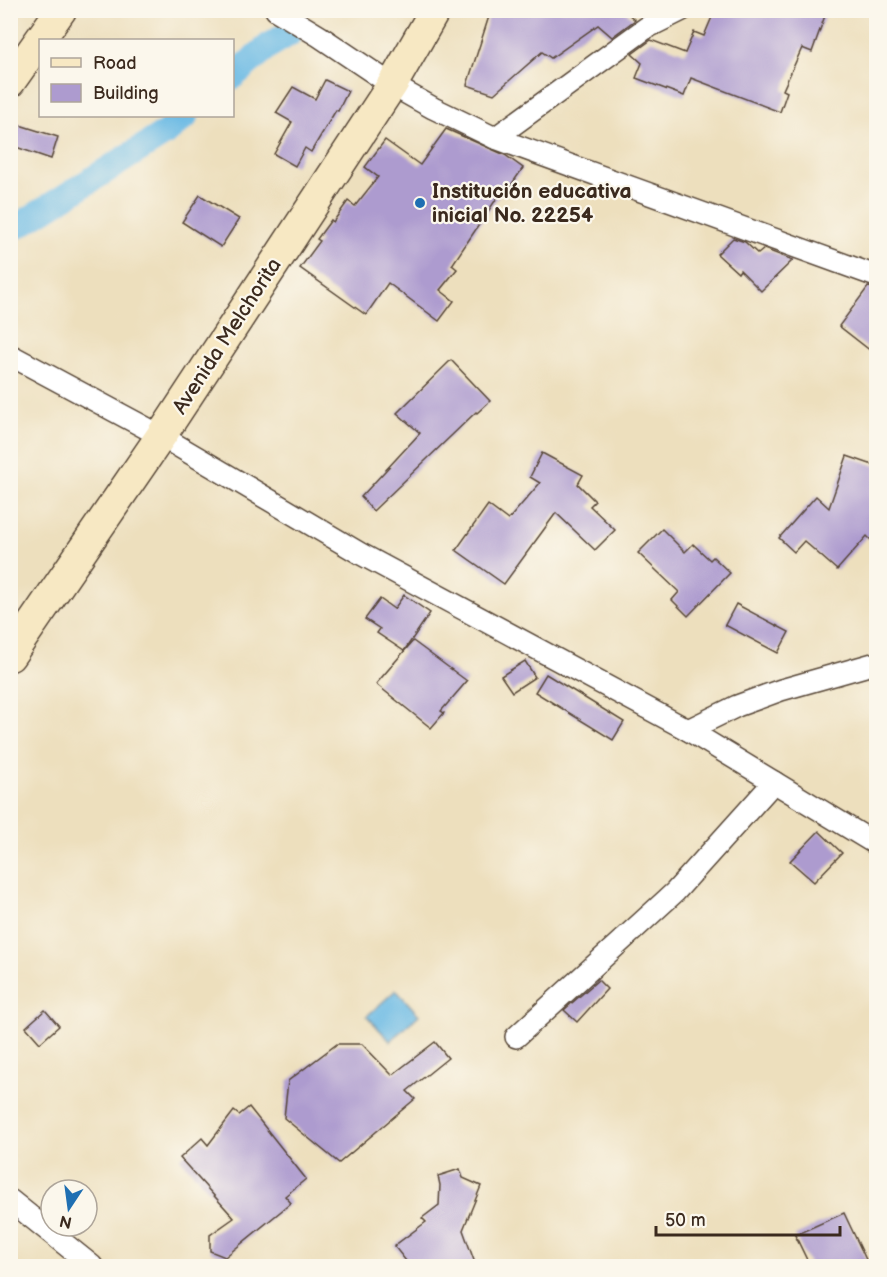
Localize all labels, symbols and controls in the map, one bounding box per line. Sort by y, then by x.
legend [39,39,234,117]
text: Road [93,53,137,74]
text: Building [93,83,159,104]
place label: Institución educativa inicial No. 22254 [432,179,632,228]
marker: Institución educativa inicial No. 22254 [413,196,427,210]
street label: Avenida Melchorita [167,253,287,419]
north arrow [39,1178,99,1238]
scale bar [656,1199,840,1237]
text: 50 m [665,1210,706,1231]
text: N [58,1211,74,1232]

